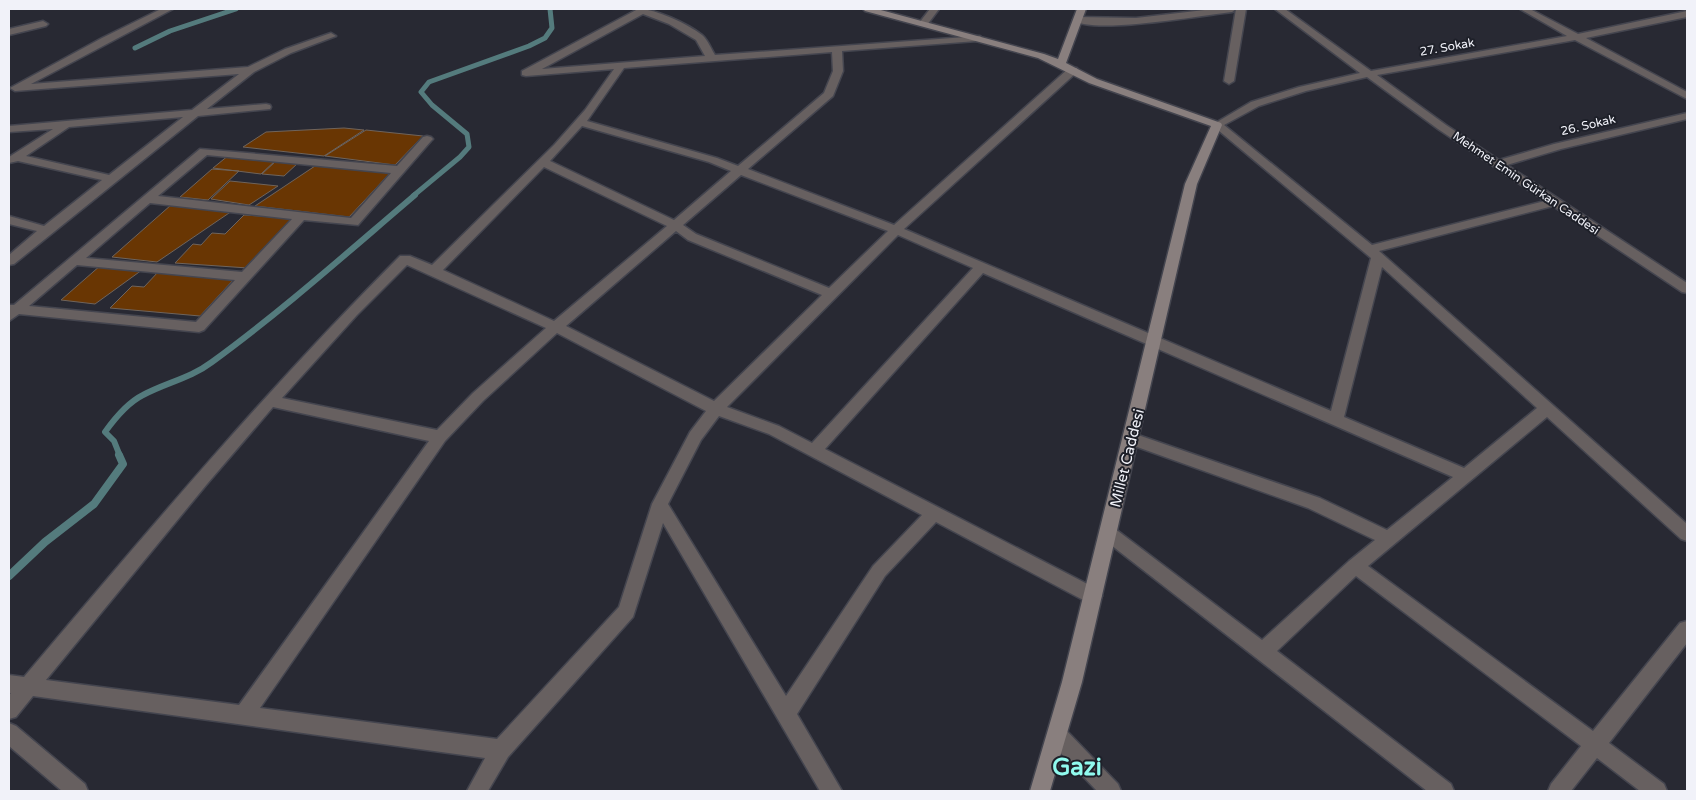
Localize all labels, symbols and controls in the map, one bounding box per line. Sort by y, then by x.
street label: 27. Sokak [1419,35,1476,59]
street label: 26. Sokak [1559,112,1617,138]
street label: Mehmet Emin Gürkan Caddesi [1450,129,1602,237]
street label: Millet Caddesi [1106,407,1148,509]
district label: Gazi [1052,753,1102,782]

